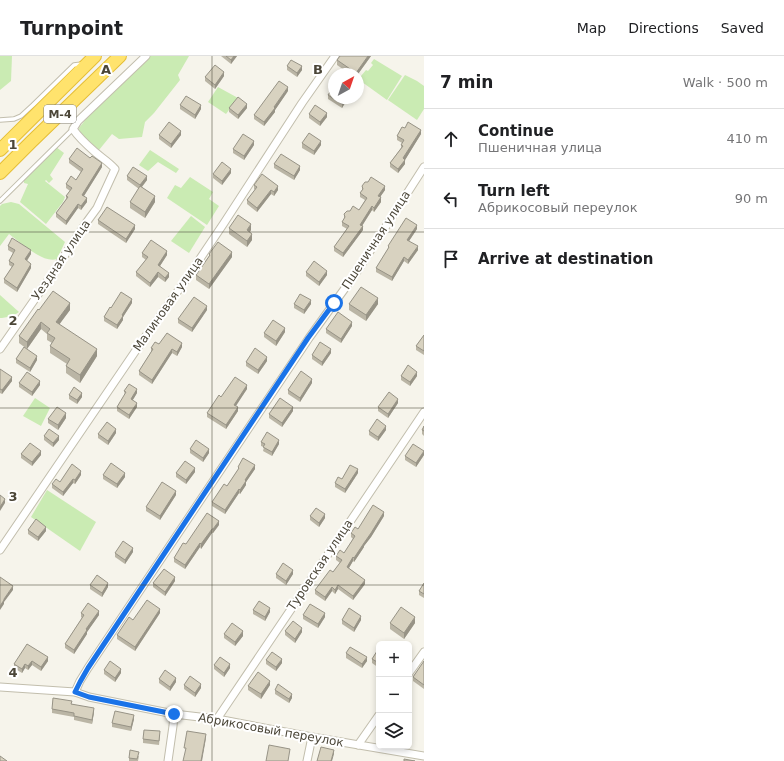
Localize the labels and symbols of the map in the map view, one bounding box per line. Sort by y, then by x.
text: A [101,62,111,77]
text: B [313,62,323,77]
north arrow [328,68,364,104]
road number: М-4 [44,105,76,123]
text: 1 [8,137,18,152]
street label: Пшеничная улица [339,188,413,292]
street label: Уездная улица [29,217,93,303]
street label: Малиновая улица [130,254,206,354]
route start [325,294,343,312]
text: 2 [8,313,18,328]
text: 3 [8,489,18,504]
street label: Туровская улица [284,517,356,614]
text: 4 [8,665,18,680]
route end [165,705,183,723]
street label: Абрикосовый переулок [197,710,345,750]

